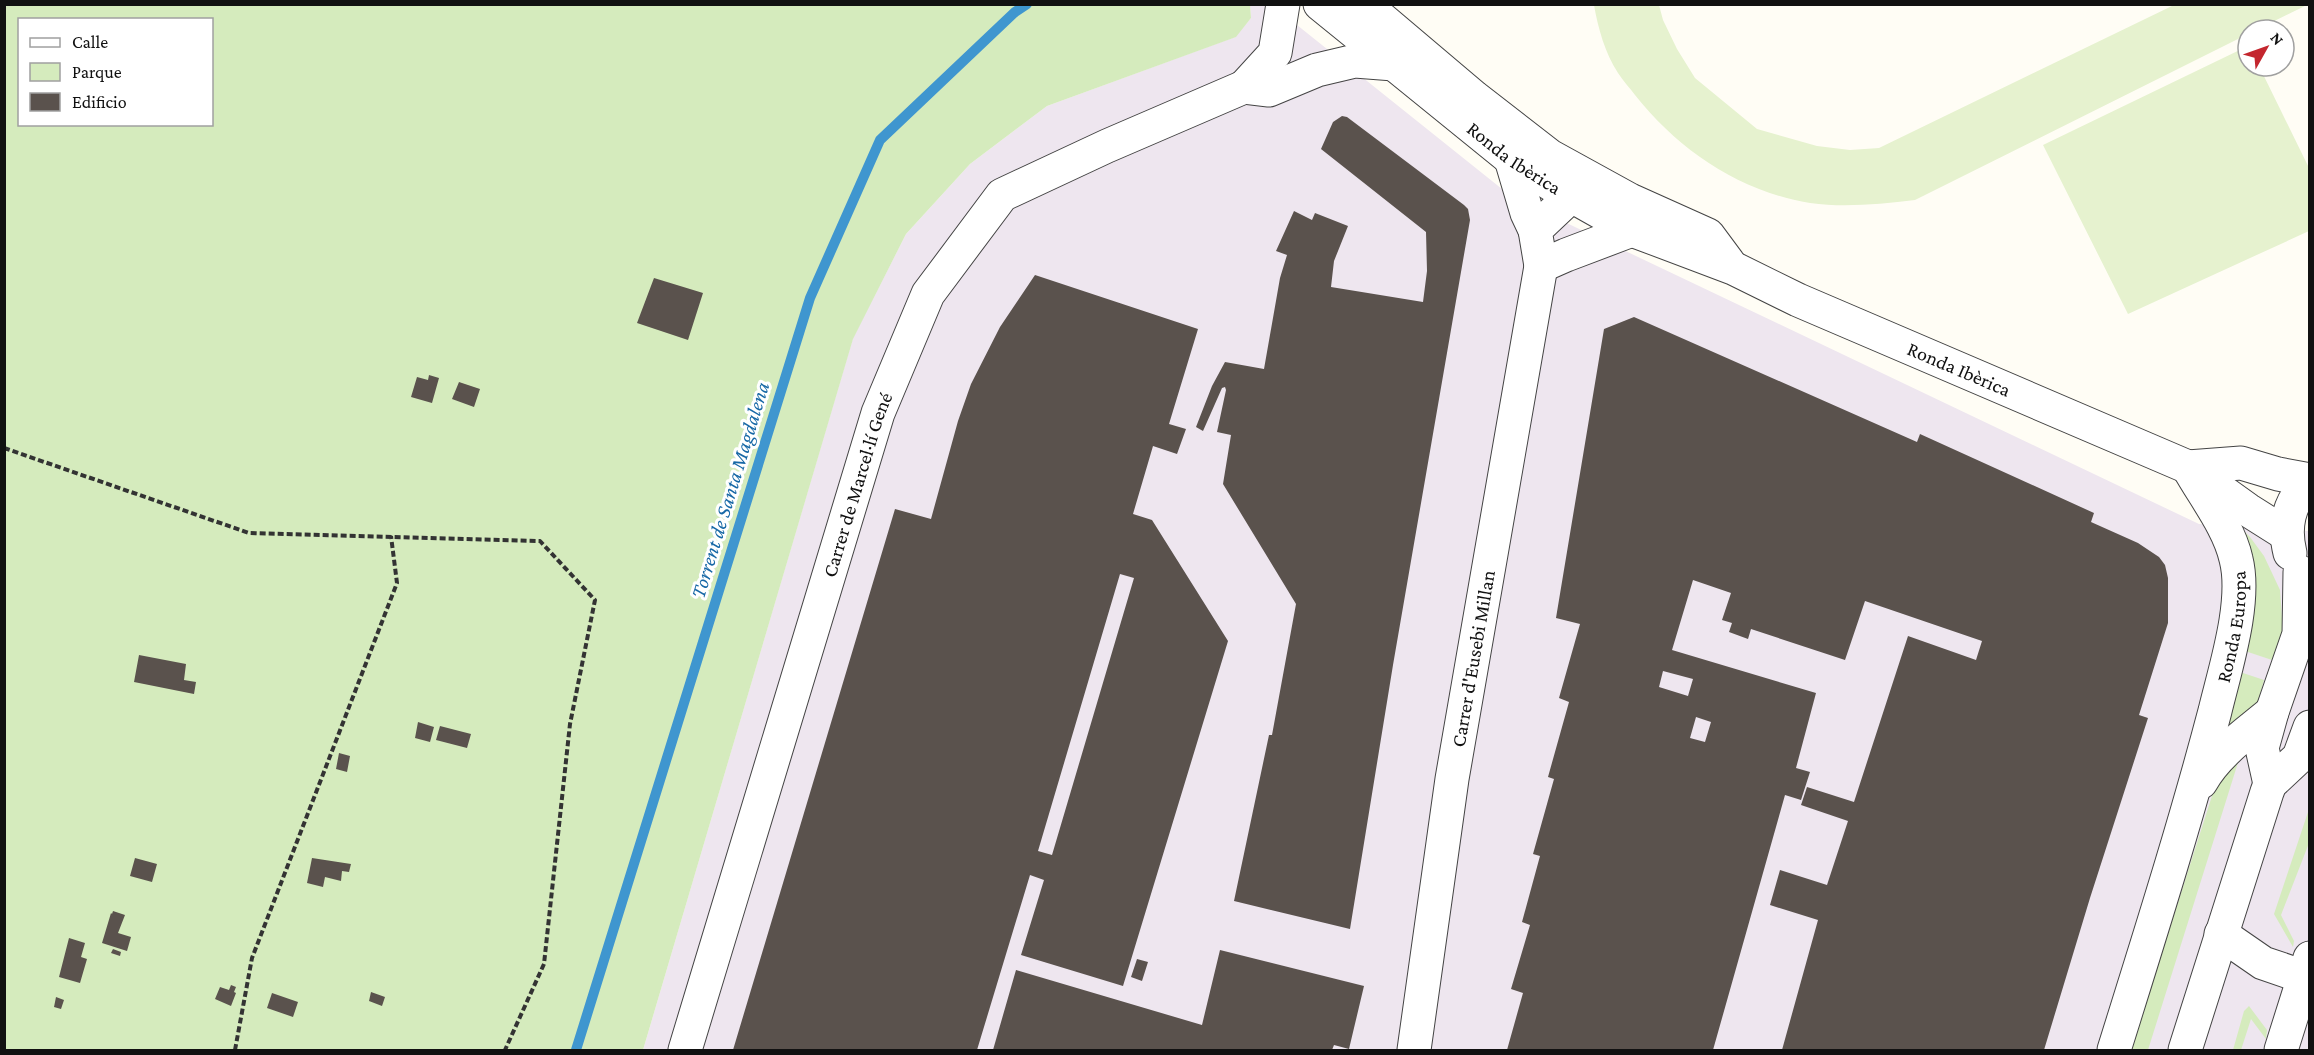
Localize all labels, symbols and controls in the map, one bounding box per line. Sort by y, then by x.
legend [18,18,213,126]
north arrow [2236,18,2296,78]
text: N [2267,29,2287,48]
text: Calle [72,32,108,52]
text: Parque [72,62,122,82]
text: Edificio [72,92,127,112]
street label: Ronda Ibèrica [1463,117,1565,199]
street label: Ronda Ibèrica [1904,337,2014,401]
water label: Torrent de Santa Magdalena [686,379,774,601]
street label: Carrer de Marcel·lí Gené [818,389,897,580]
street label: Carrer d'Eusebi Millan [1447,568,1499,749]
street label: Ronda Europa [2212,570,2251,685]

